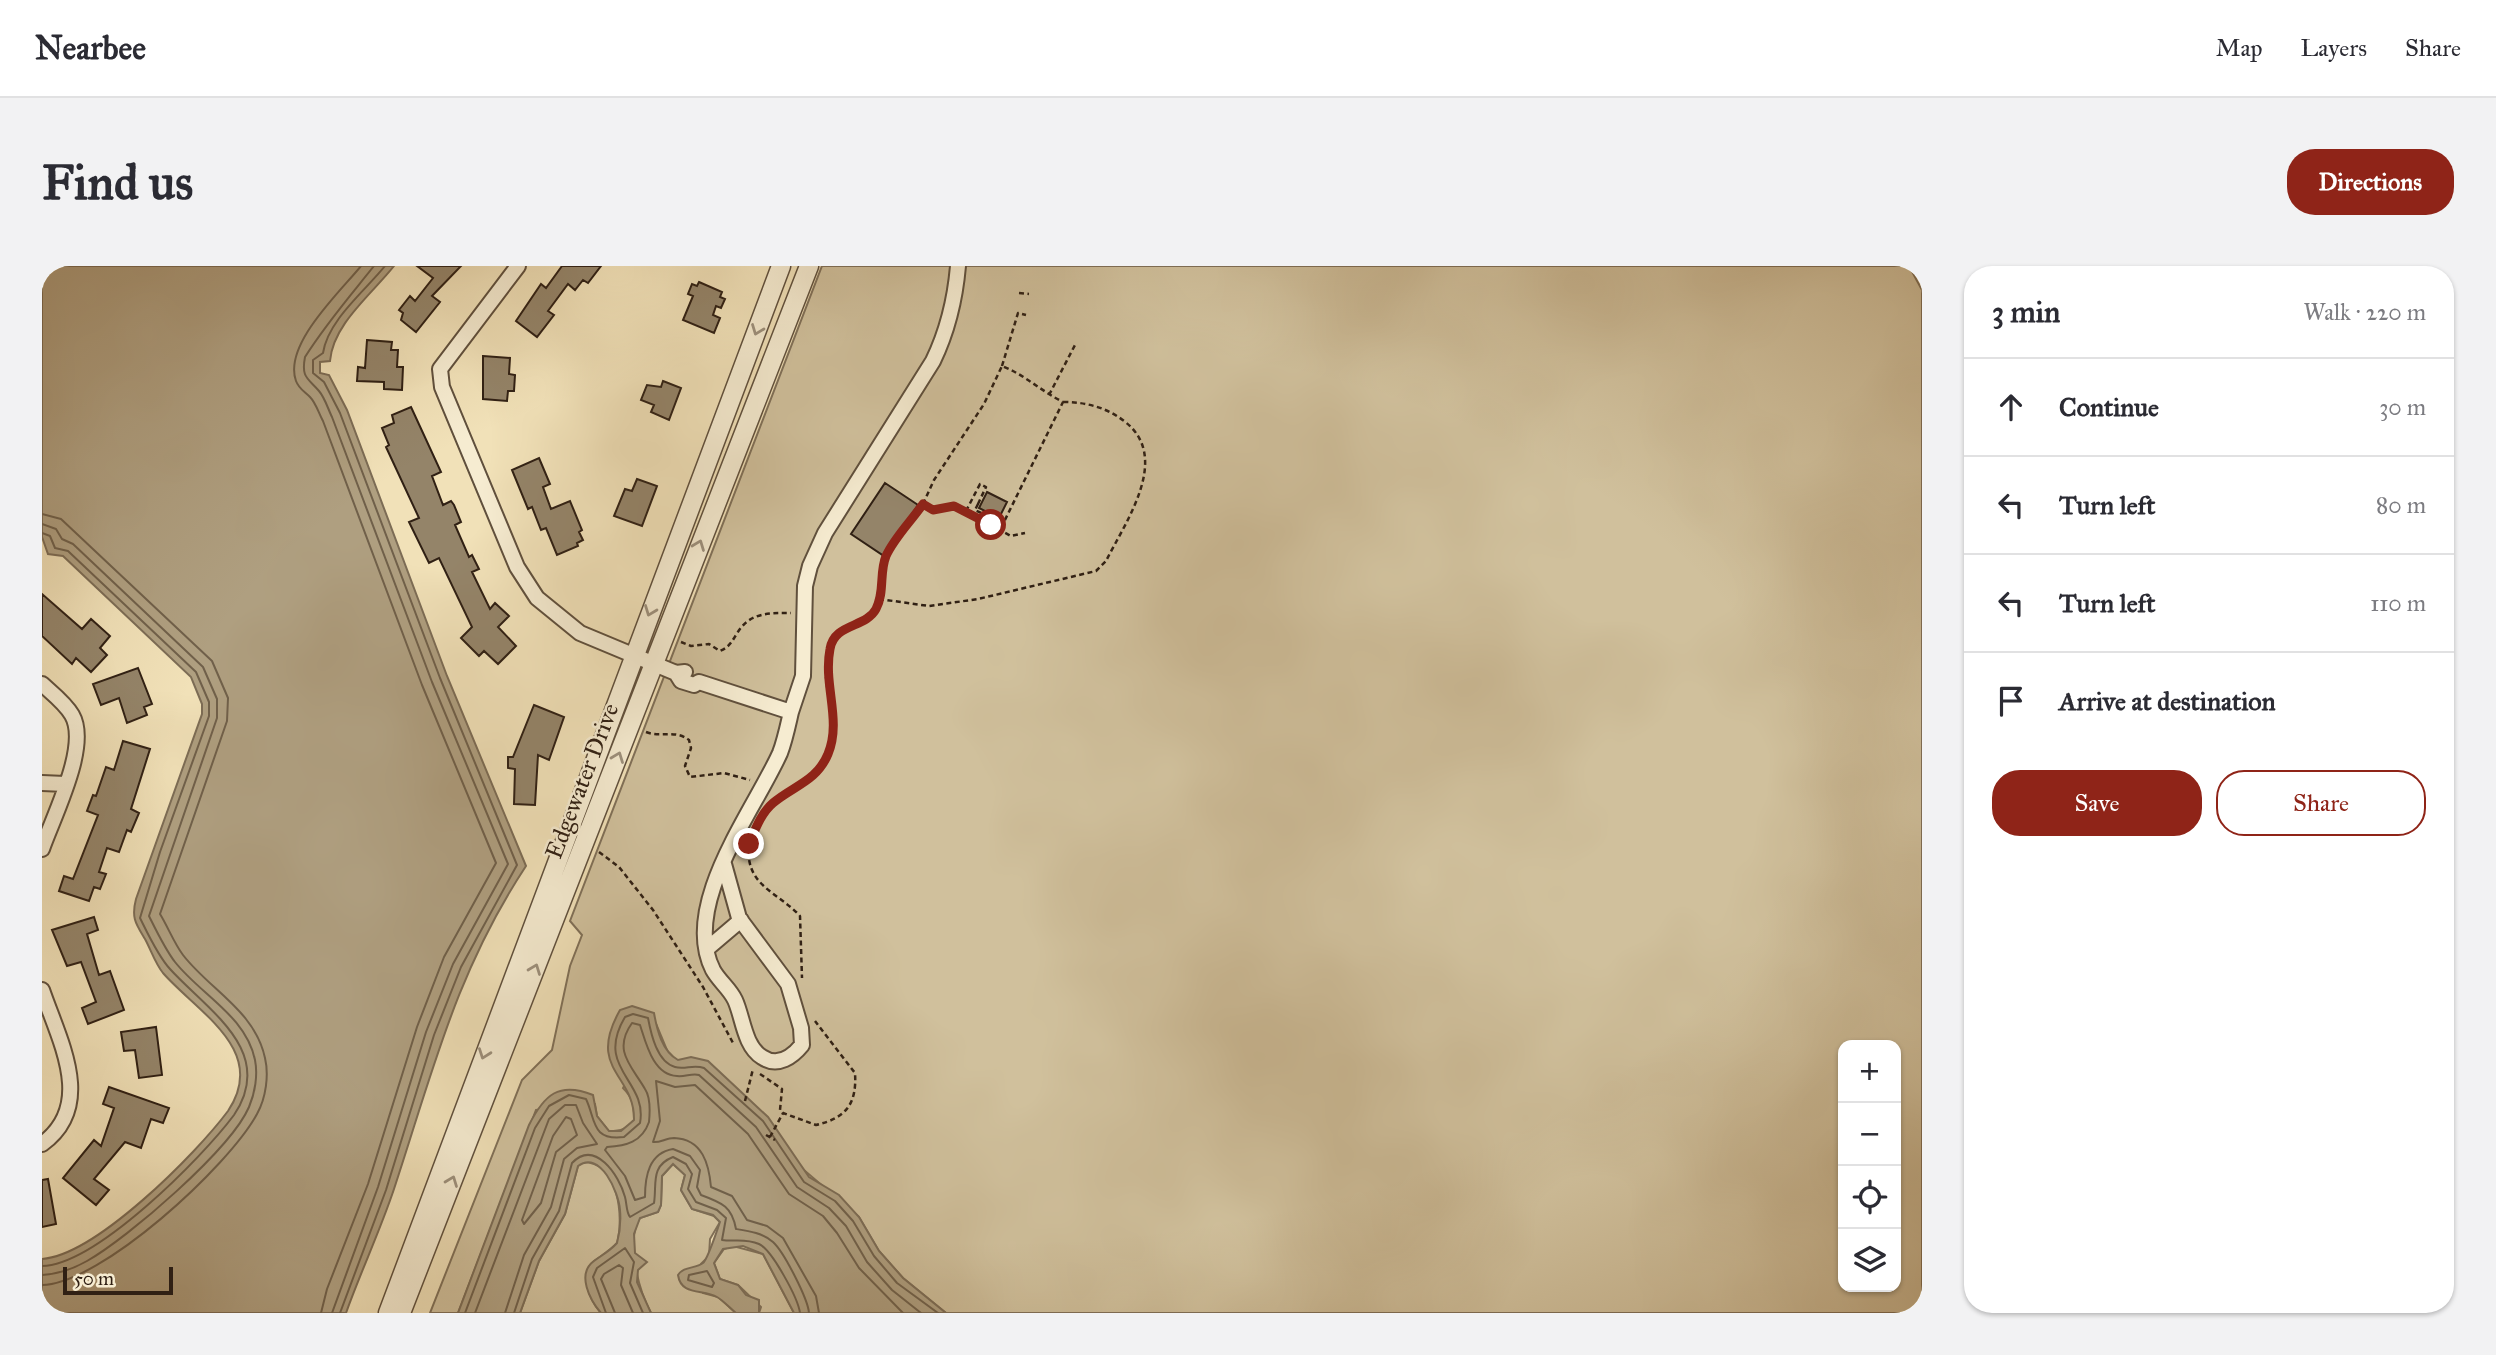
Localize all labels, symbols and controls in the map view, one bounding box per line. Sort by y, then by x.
text: Nearbee [35,28,146,68]
text: Map [2216,33,2263,63]
text: Layers [2301,33,2367,63]
text: Share [2405,33,2461,63]
button: Directions [2287,149,2454,215]
text: Find us [42,153,193,212]
text: 3 min [1992,294,2060,330]
text: Walk · 220 m [2303,298,2426,326]
one-way arrow [751,323,765,335]
icon: ahead [1992,388,2030,426]
text: Continue [2059,391,2159,423]
text: 30 m [2379,393,2426,421]
icon: left [1992,486,2030,524]
text: Turn left [2059,489,2155,521]
text: 80 m [2376,491,2426,519]
route start [975,509,1006,540]
one-way arrow [691,539,705,551]
icon: left [1992,584,2030,622]
text: Turn left [2059,587,2155,619]
text: 110 m [2370,589,2426,617]
one-way arrow [644,604,658,616]
icon: arrive [1992,682,2030,720]
text: Arrive at destination [2059,685,2276,717]
street label: Edgewater Drive [539,699,625,863]
one-way arrow [610,751,624,764]
button: Save [1992,770,2202,836]
button: Share [2216,770,2426,836]
route end [733,828,764,859]
one-way arrow [526,963,540,975]
map controls [1838,1040,1901,1292]
button: + [1838,1040,1901,1103]
one-way arrow [479,1047,493,1059]
button: − [1838,1103,1901,1166]
button: locate [1838,1166,1901,1229]
one-way arrow [444,1175,458,1187]
button: layers [1838,1229,1901,1292]
scale bar [63,1264,173,1296]
text: 50 m [74,1267,114,1290]

